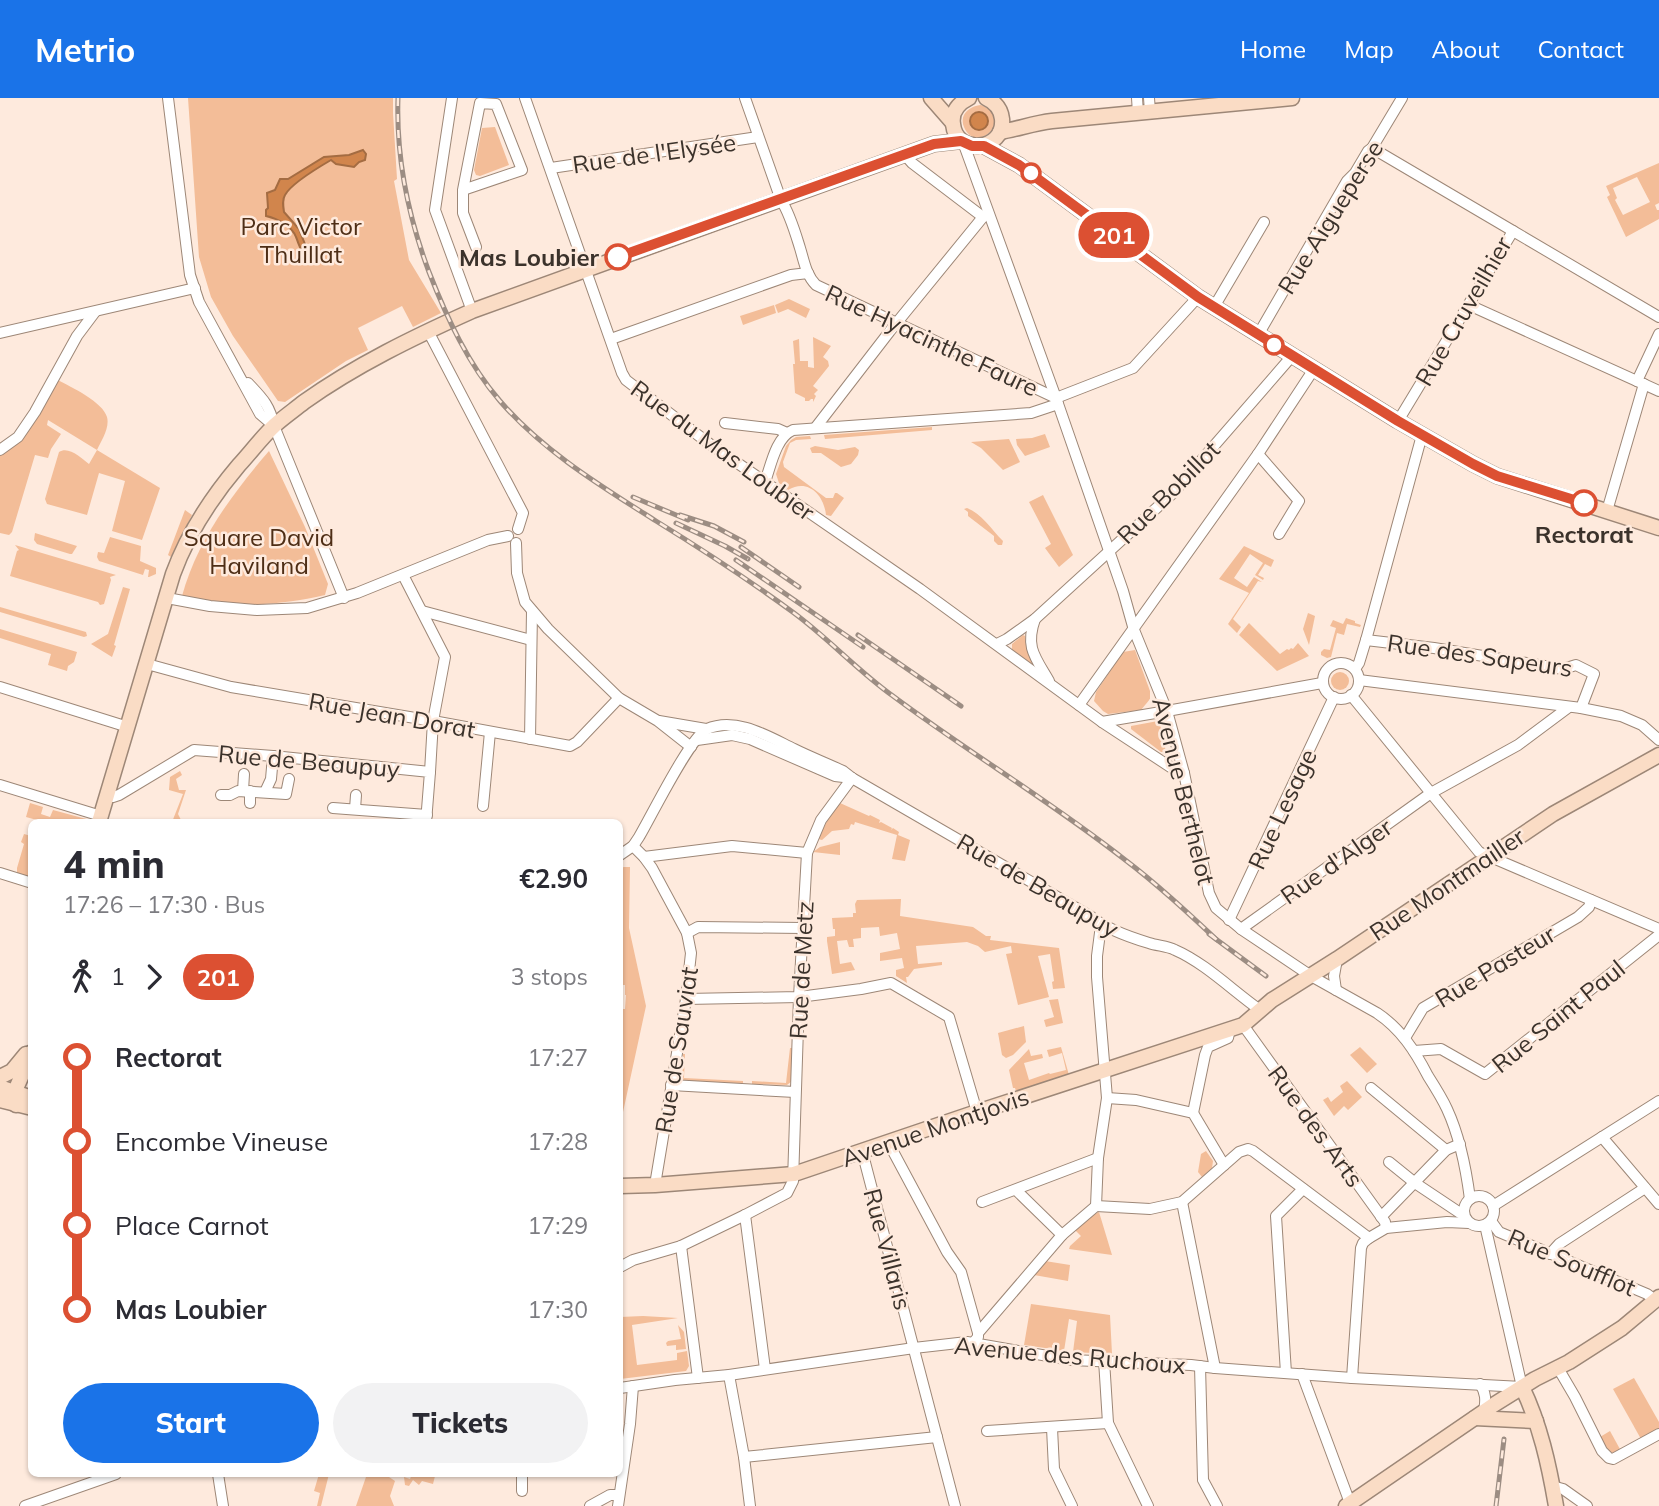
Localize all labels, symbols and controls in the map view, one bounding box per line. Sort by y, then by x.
text: Metrio [35,29,135,70]
text: Home [1240,34,1306,64]
text: Map [1344,34,1394,64]
text: About [1432,34,1500,64]
text: Contact [1538,34,1624,64]
street label: Rue de l'Elysée [570,127,738,179]
street label: Rue Aigueperse [1271,135,1389,299]
unlabelled marker [1021,163,1041,183]
park label: Parc Victor Thuillat [240,211,362,269]
line badge: 201 [1074,212,1154,258]
text: 201 [1092,220,1136,250]
street label: Rue Cruveilhier [1408,231,1518,391]
place label: Mas Loubier [459,242,600,272]
marker: Mas Loubier [605,244,631,270]
street label: Rue Hyacinthe Faure [821,278,1043,402]
unlabelled marker [1264,335,1284,355]
street label: Rue du Mas Loubier [625,373,821,527]
street label: Rue Bobillot [1110,434,1226,550]
marker: Rectorat [1571,490,1597,516]
place label: Rectorat [1535,519,1633,549]
park label: Square David Haviland [184,522,334,580]
street label: Rue des Sapeurs [1386,627,1574,683]
street label: Rue Jean Dorat [306,686,478,744]
street label: Avenue Berthelot [1146,694,1222,888]
street label: Rue de Beaupuy [217,738,401,784]
street label: Rue Lesage [1241,744,1323,874]
street label: Rue d'Alger [1275,812,1398,910]
street label: Rue Montmailler [1364,821,1531,947]
street label: Rue de Beaupuy [952,826,1125,944]
text: 4 min [63,840,165,888]
text: €2.90 [519,862,588,895]
text: 17:26 – 17:30 · Bus [63,890,265,919]
street label: Rue de Metz [782,900,820,1040]
street label: Rue Pasteur [1429,918,1561,1014]
street label: Rue Saint Paul [1485,953,1631,1079]
icon: walk [63,958,101,996]
icon: forward [135,958,173,996]
text: 1 [111,962,125,991]
text: 201 [197,962,240,992]
text: 3 stops [511,962,588,991]
street label: Rue de Sauviat [648,965,704,1135]
text: Rectorat [115,1041,222,1074]
text: 17:27 [528,1043,588,1072]
street label: Rue des Arts [1262,1059,1370,1193]
street label: Avenue Montjovis [837,1081,1033,1173]
text: Encombe Vineuse [115,1125,328,1158]
text: 17:28 [528,1127,588,1156]
street label: Rue Villaris [857,1185,919,1313]
text: Place Carnot [115,1209,269,1242]
text: 17:29 [528,1211,588,1240]
street label: Rue Soufflot [1504,1222,1640,1302]
text: Mas Loubier [115,1293,267,1326]
text: 17:30 [528,1295,588,1324]
street label: Avenue des Ruchoux [953,1330,1187,1380]
button: Start [63,1383,319,1463]
button: Tickets [333,1383,588,1463]

